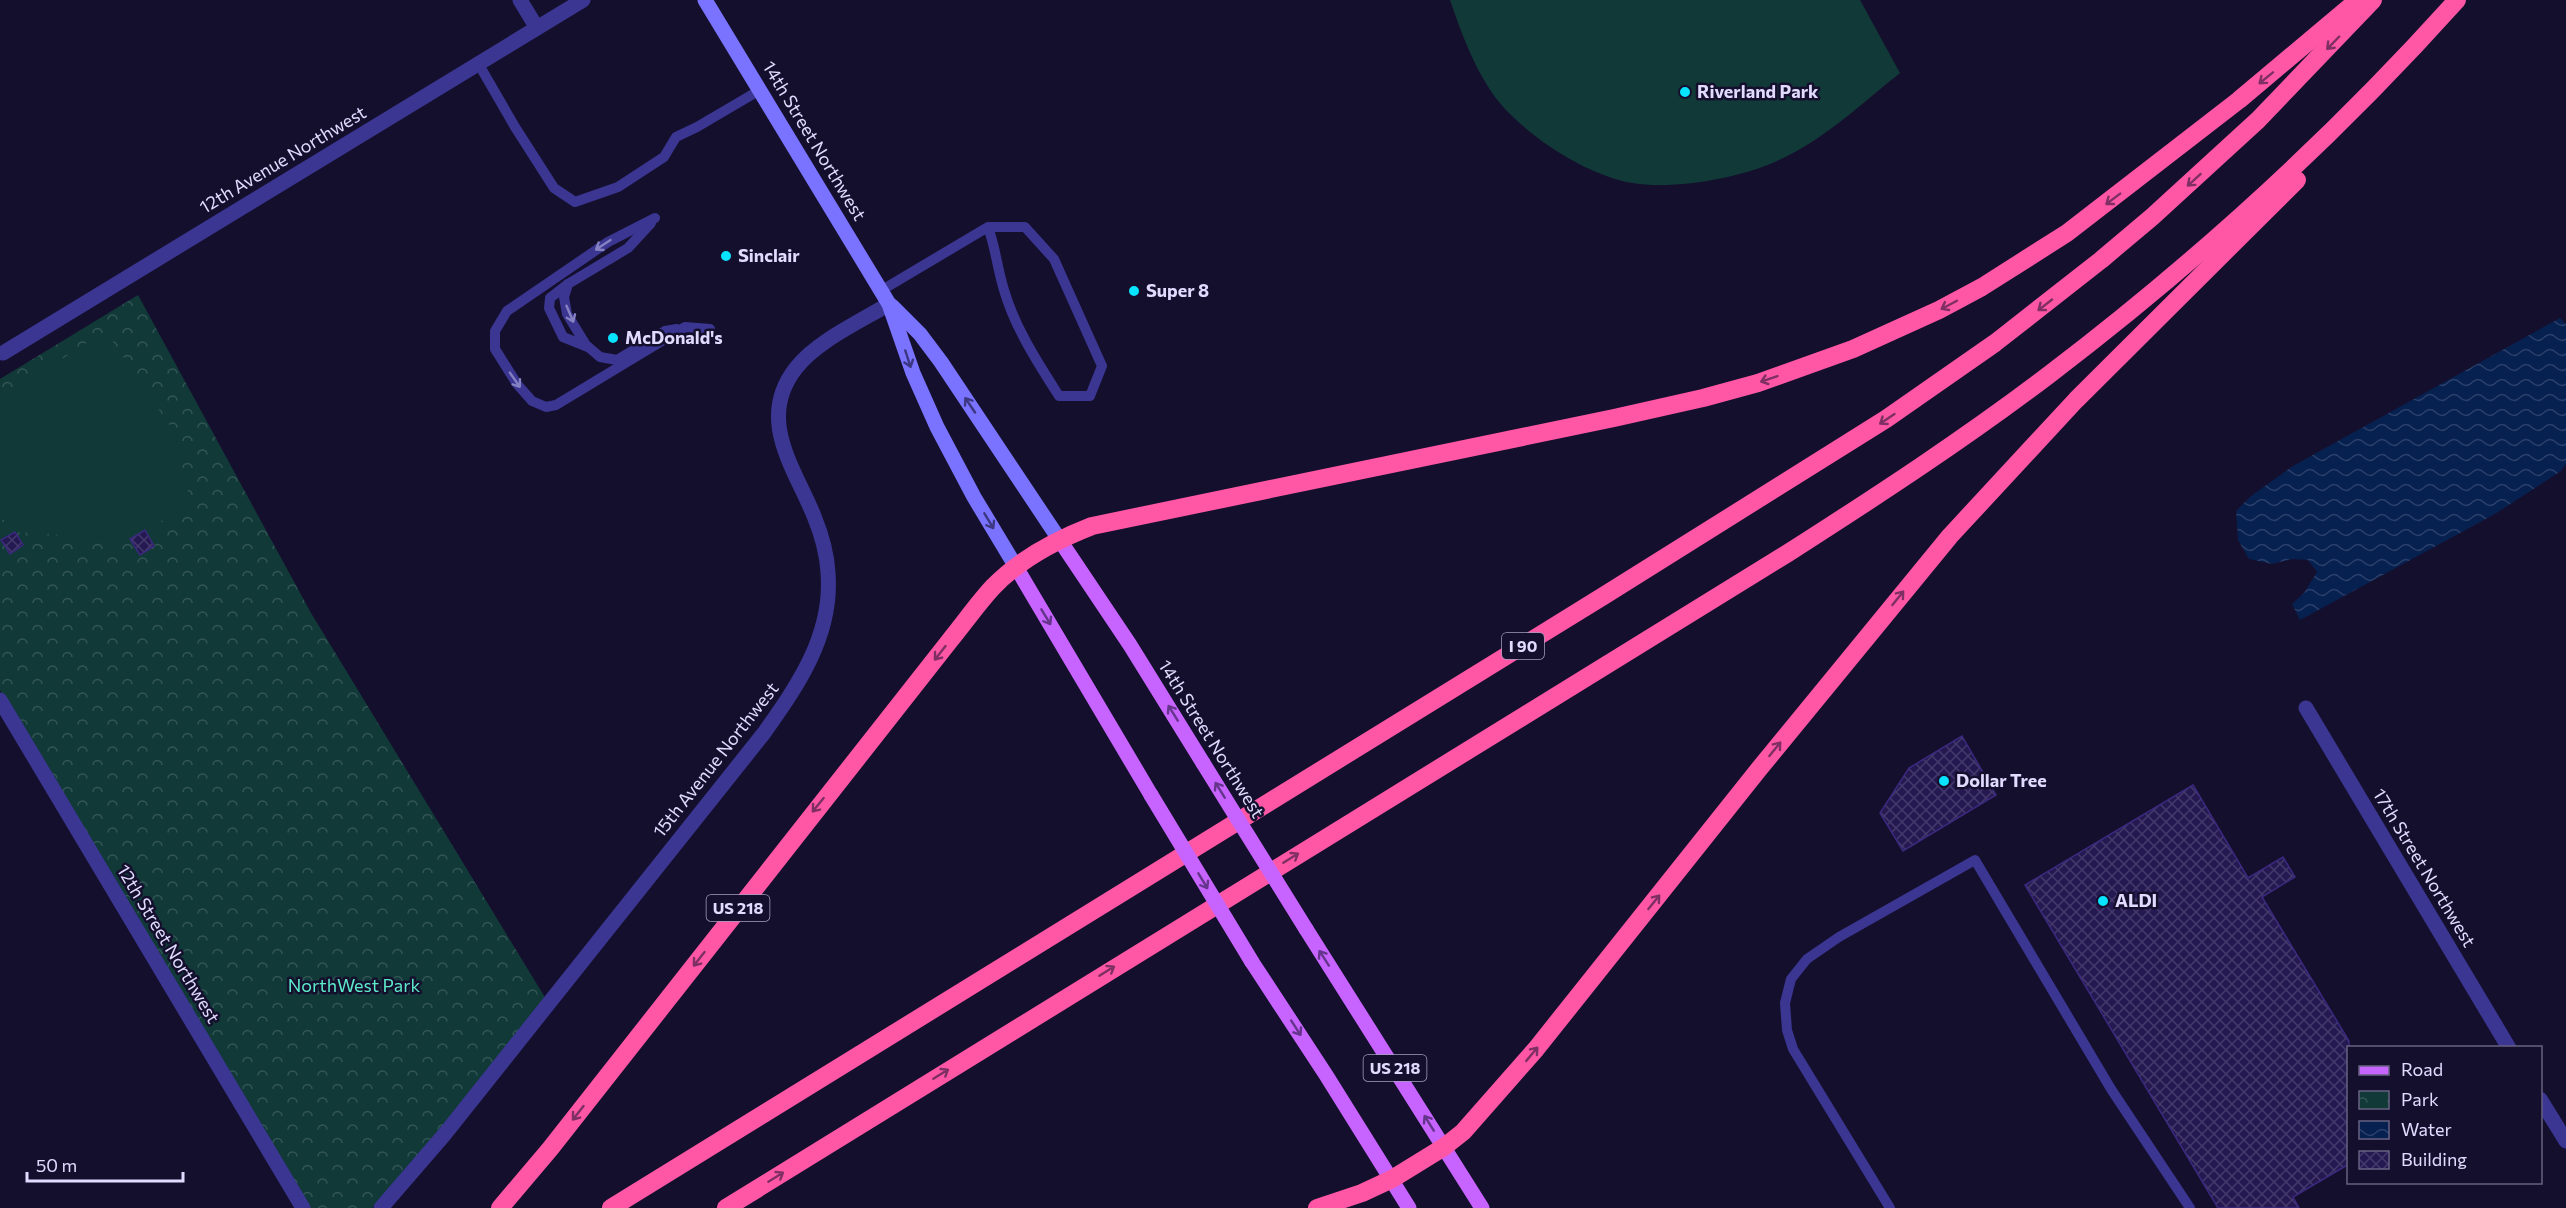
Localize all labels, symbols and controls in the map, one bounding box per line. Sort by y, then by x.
one-way arrow [2326,35,2340,50]
street label: 14th Street Northwest [759,57,871,224]
one-way arrow [2258,72,2274,85]
place label: Riverland Park [1697,80,1819,102]
marker: Riverland Park [1678,85,1692,99]
street label: 12th Avenue Northwest [195,101,370,218]
one-way arrow [2186,173,2202,186]
one-way arrow [2105,193,2121,206]
one-way arrow [595,240,612,252]
place label: Sinclair [738,244,800,266]
marker: Sinclair [719,249,733,263]
place label: Super 8 [1146,279,1209,301]
marker: Super 8 [1127,284,1141,298]
one-way arrow [2037,298,2053,311]
one-way arrow [1941,299,1958,311]
one-way arrow [565,305,576,323]
place label: McDonald's [625,326,723,348]
marker: McDonald's [606,331,620,345]
one-way arrow [903,349,914,368]
one-way arrow [509,372,521,388]
one-way arrow [1760,374,1779,385]
one-way arrow [964,398,976,414]
one-way arrow [1878,412,1895,425]
one-way arrow [983,512,995,529]
one-way arrow [1891,591,1905,606]
one-way arrow [1040,608,1052,625]
road number: I 90 [1502,633,1544,659]
one-way arrow [933,644,946,660]
street label: 14th Street Northwest [1154,655,1269,822]
street label: 15th Avenue Northwest [648,677,783,841]
one-way arrow [1166,705,1178,722]
one-way arrow [1769,742,1782,758]
place label: Dollar Tree [1956,769,2047,791]
marker: Dollar Tree [1937,774,1951,788]
one-way arrow [1214,782,1226,799]
street label: 17th Street Northwest [2369,784,2481,951]
one-way arrow [812,797,825,813]
one-way arrow [1282,852,1299,864]
street label: 12th Street Northwest [113,860,225,1027]
one-way arrow [1197,872,1209,889]
place label: ALDI [2115,889,2157,911]
one-way arrow [1647,894,1660,910]
marker: ALDI [2096,894,2110,908]
road number: US 218 [706,895,770,921]
one-way arrow [1318,950,1330,967]
one-way arrow [692,951,705,967]
one-way arrow [1098,965,1115,977]
park label: NorthWest Park [288,974,420,996]
one-way arrow [1290,1020,1302,1036]
legend [2347,1046,2542,1184]
one-way arrow [1525,1047,1539,1062]
road number: US 218 [1364,1055,1426,1081]
text: Road [2401,1058,2443,1080]
one-way arrow [933,1068,950,1081]
text: Park [2401,1088,2439,1110]
one-way arrow [572,1104,585,1120]
one-way arrow [1422,1115,1434,1132]
text: Water [2401,1118,2452,1140]
scale bar [27,1145,183,1183]
text: Building [2401,1148,2467,1170]
text: 50 m [36,1154,77,1176]
one-way arrow [767,1171,784,1183]

